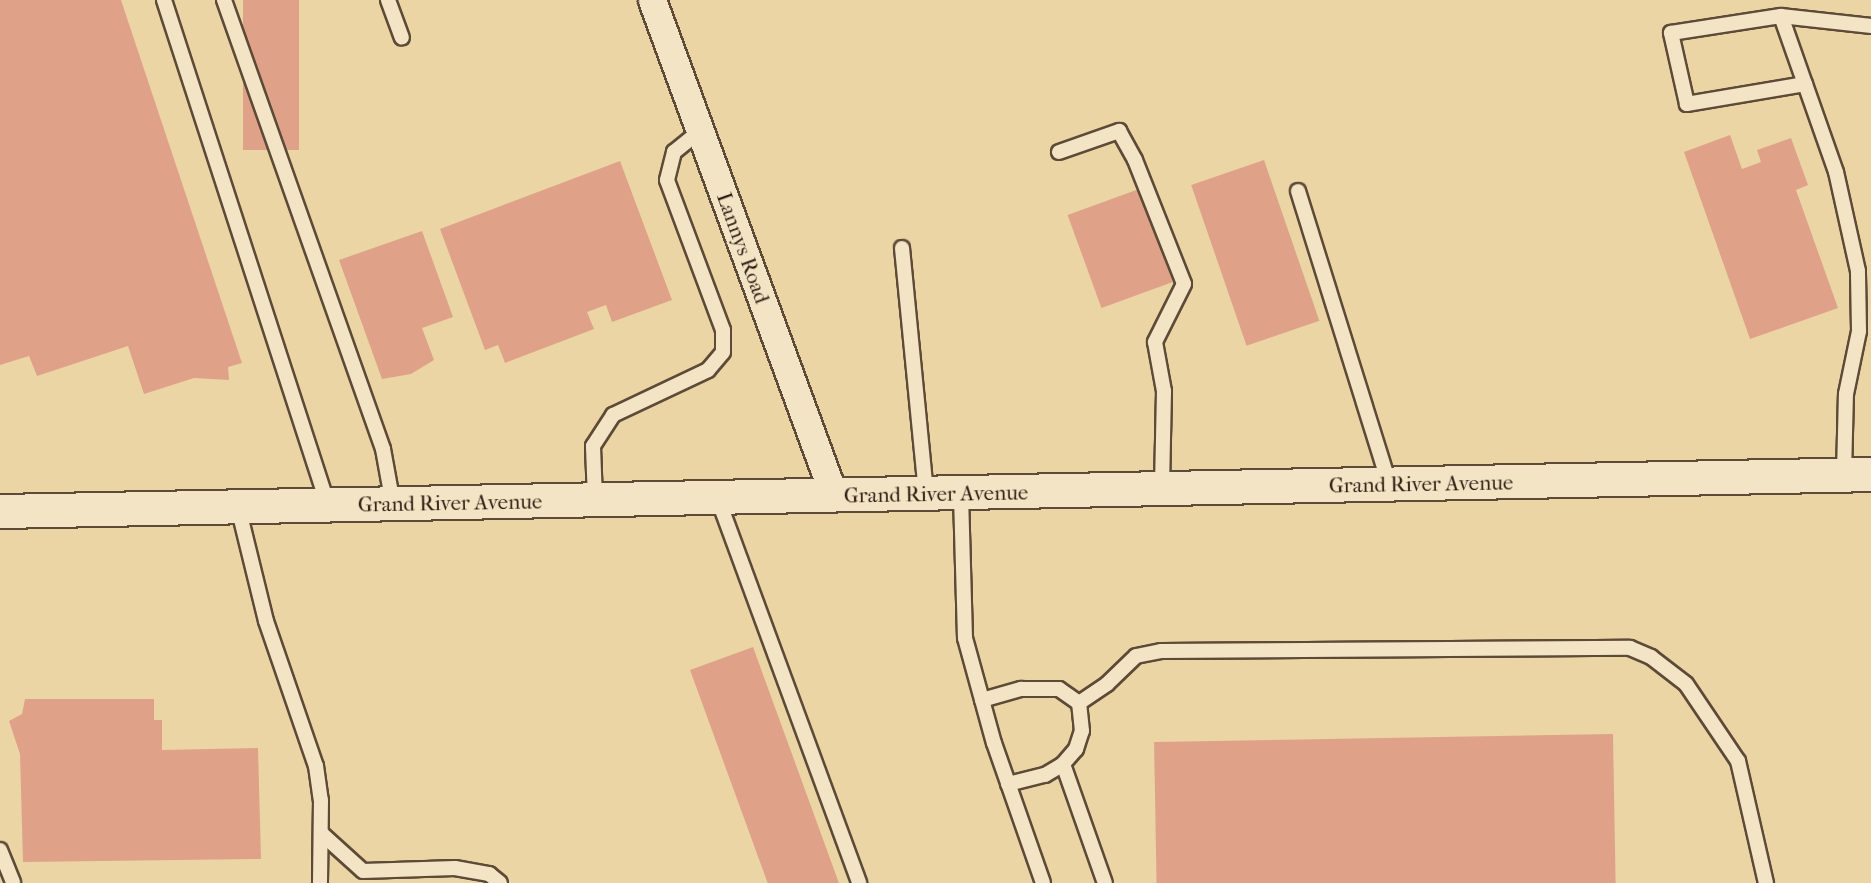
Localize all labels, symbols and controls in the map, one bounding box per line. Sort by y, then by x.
street label: Lannys Road [711,189,775,307]
street label: Grand River Avenue [1329,470,1513,498]
street label: Grand River Avenue [844,480,1028,508]
street label: Grand River Avenue [358,489,542,517]

